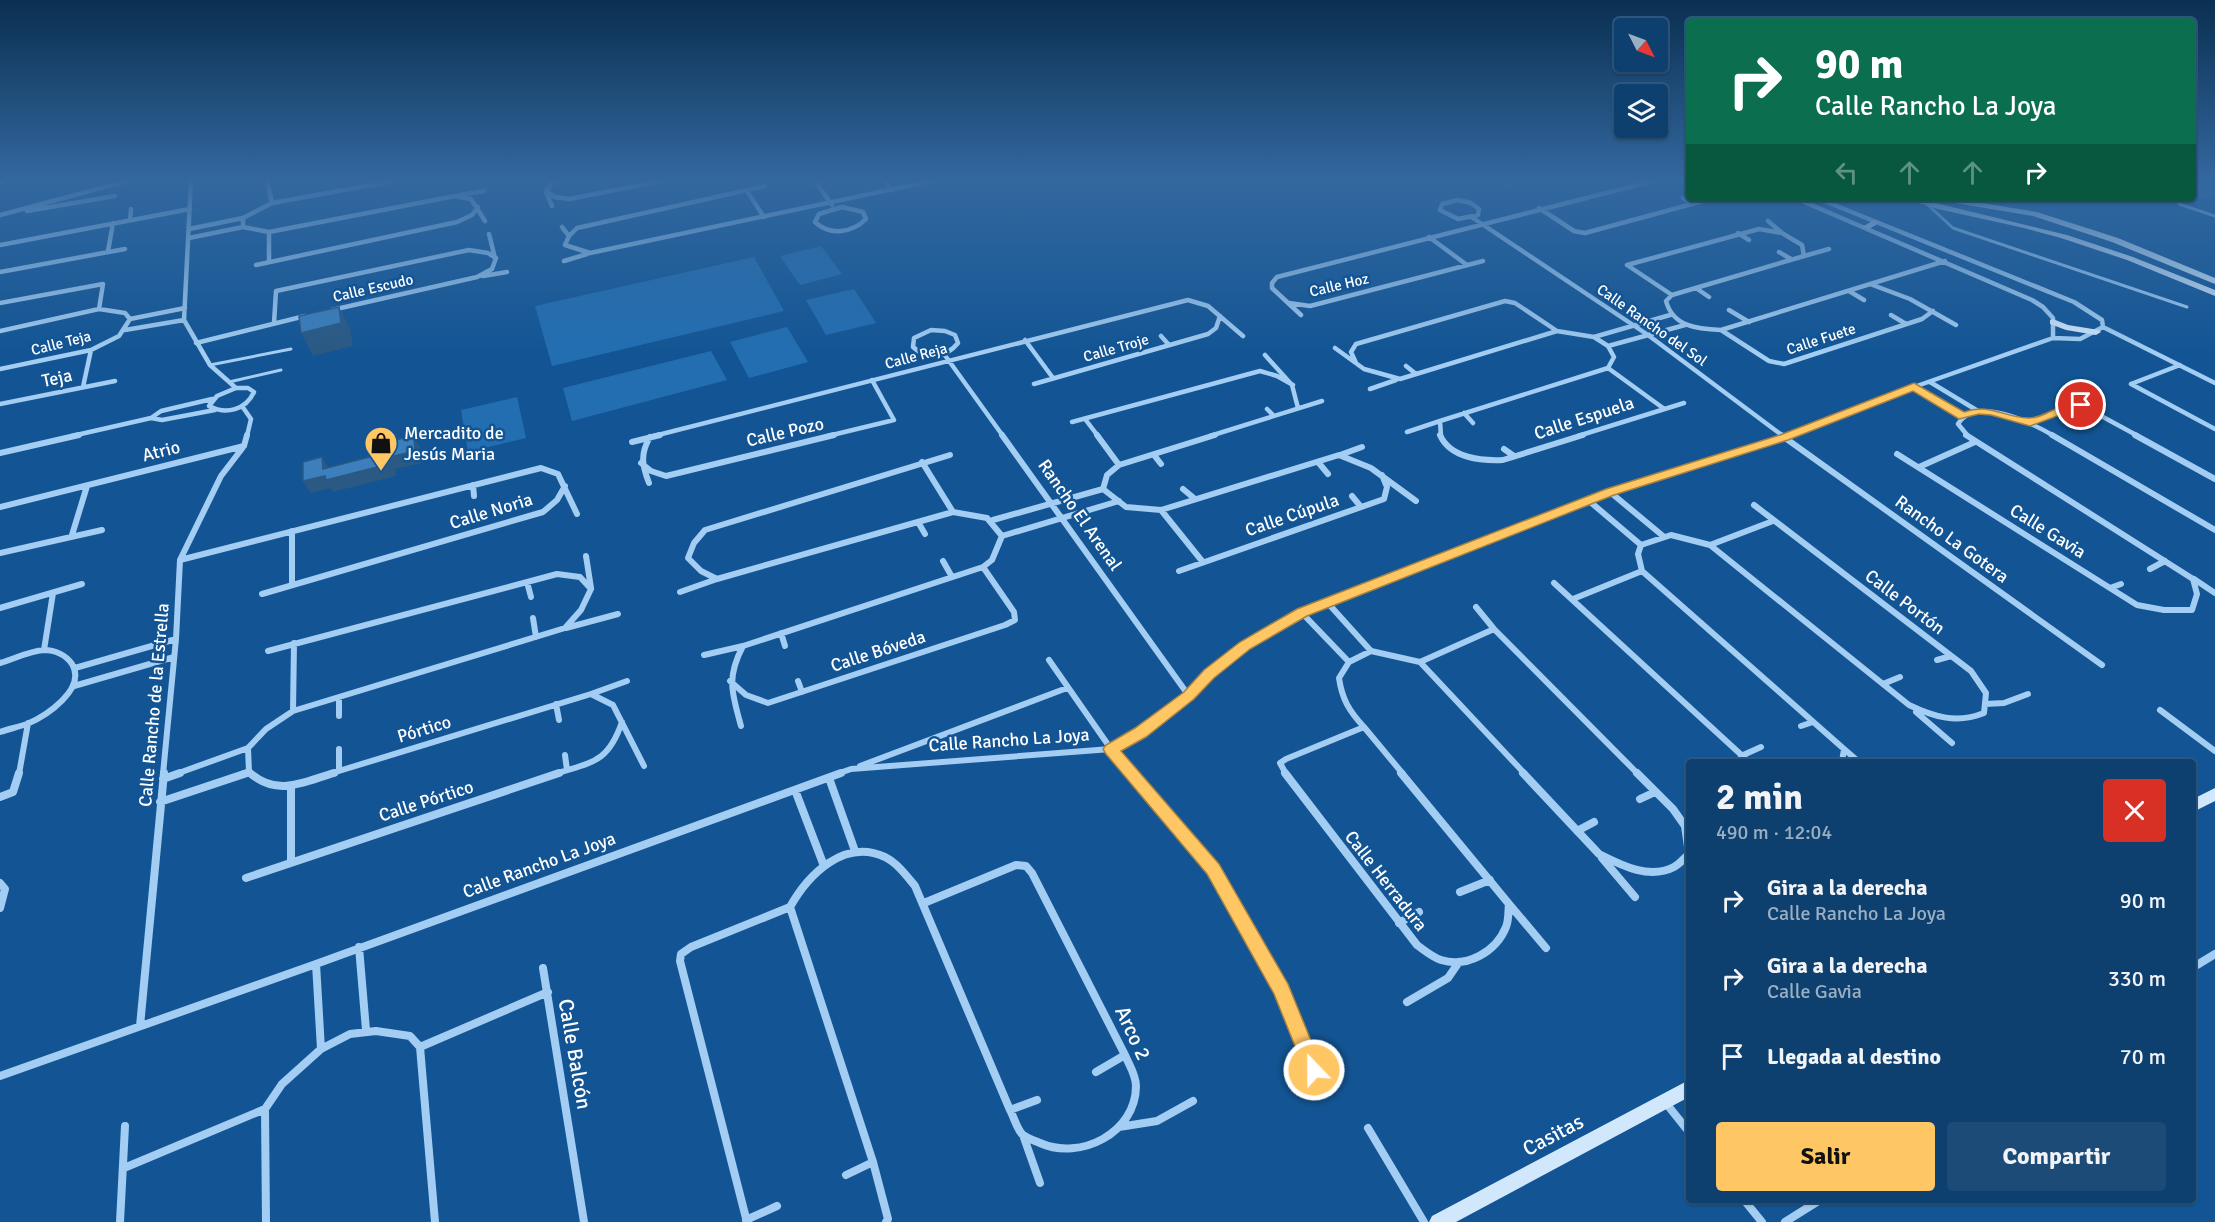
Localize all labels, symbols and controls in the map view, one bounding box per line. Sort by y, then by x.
north arrow [1614,18,1668,72]
map controls [1614,18,1668,138]
text: 90 m [1815,39,1904,90]
icon: right [1716,42,1794,120]
button: layers [1614,84,1668,138]
text: Calle Rancho La Joya [1815,90,2057,123]
icon: left [1830,156,1863,189]
icon: ahead [1893,156,1926,189]
icon: ahead [1956,156,1989,189]
icon: right [2019,156,2052,189]
street label: Calle Hoz [1308,269,1371,301]
street label: Calle Escudo [331,270,415,306]
street label: Calle Rancho del Sol [1593,280,1711,370]
street label: Calle Fuete [1784,319,1858,359]
street label: Calle Teja [29,327,93,359]
street label: Calle Troje [1081,330,1151,366]
street label: Calle Reja [883,339,949,373]
street label: Teja [40,364,74,392]
pin [2055,379,2106,430]
icon: arrive [2064,388,2097,421]
street label: Calle Espuela [1531,391,1637,445]
street label: Calle Pozo [744,412,826,452]
place label: Mercadito de Jesús Maria [404,422,504,465]
shop icon: Mercadito de Jesús Maria [363,425,399,472]
street label: Atrio [140,436,182,466]
street label: Rancho El Arenal [1033,455,1127,575]
street label: Calle Noria [447,488,535,534]
street label: Calle Cúpula [1242,489,1342,541]
street label: Rancho La Gotera [1891,490,2013,588]
street label: Calle Gavia [2006,499,2090,563]
street label: Calle Portón [1861,565,1949,639]
street label: Calle Rancho de la Estrella [134,602,174,808]
street label: Calle Bóveda [828,625,928,677]
street label: Pórtico [394,710,454,748]
street label: Calle Rancho La Joya [928,723,1090,757]
street label: Calle Pórtico [376,775,476,827]
text: 2 min [1716,775,1803,820]
button: close [2103,779,2166,842]
text: 490 m · 12:04 [1716,820,1832,845]
street label: Calle Herradura [1340,826,1432,936]
street label: Calle Rancho La Joya [460,827,618,903]
text: Gira a la derecha [1767,874,1928,901]
icon: right [1716,884,1749,917]
text: 90 m [2120,887,2166,914]
text: Calle Rancho La Joya [1767,901,1946,926]
text: Gira a la derecha [1767,952,1928,979]
icon: right [1716,962,1749,995]
text: 330 m [2108,965,2166,992]
text: Calle Gavia [1767,979,1862,1004]
street label: Calle Balcón [553,997,597,1111]
street label: Arco 2 [1109,1002,1157,1064]
position arrow [1282,1038,1346,1102]
icon: arrive [1716,1040,1749,1073]
text: Llegada al destino [1767,1043,1941,1070]
text: 70 m [2120,1043,2166,1070]
street label: Casitas [1518,1108,1588,1162]
button: Salir [1716,1122,1935,1191]
button: Compartir [1947,1122,2166,1191]

